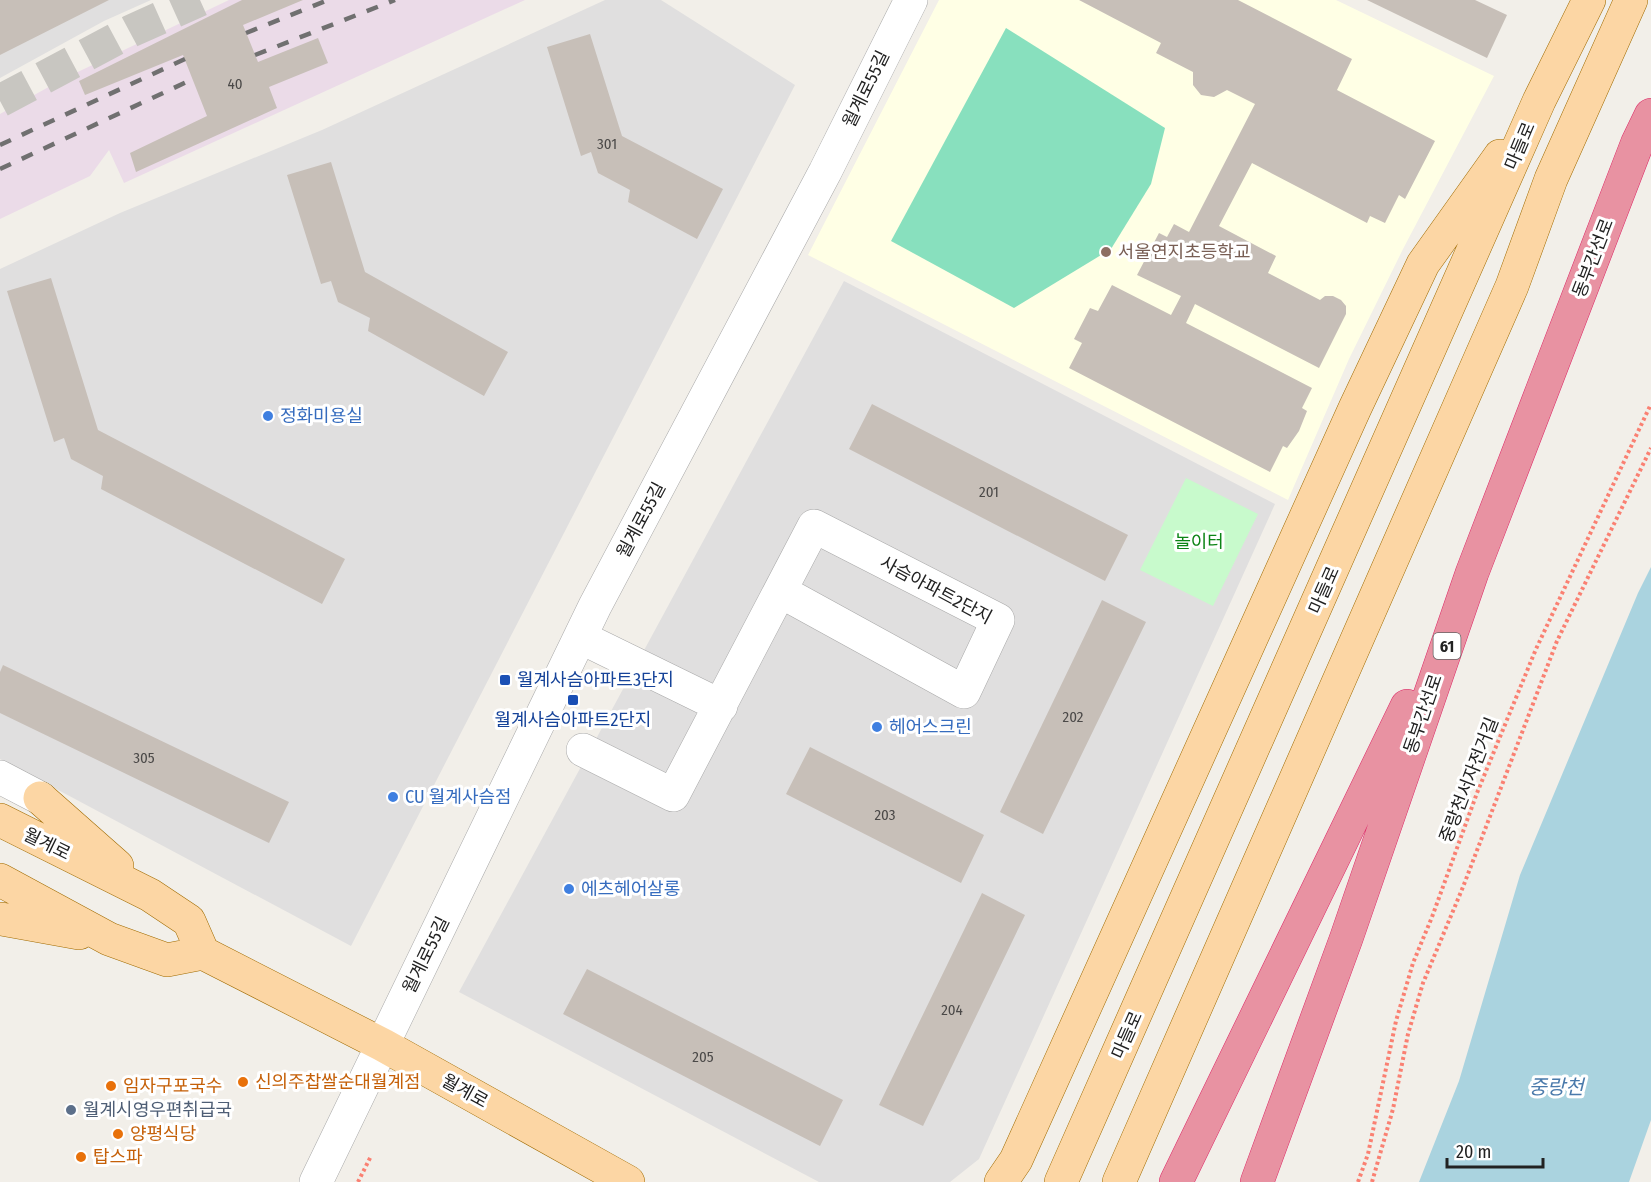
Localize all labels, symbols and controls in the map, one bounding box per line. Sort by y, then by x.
street label: 월계로55길 [838,47,894,131]
house number: 40 [227,75,243,93]
street label: 마들로 [1500,119,1540,173]
house number: 301 [597,135,617,153]
street label: 동부간선로 [1568,215,1618,301]
place label: 서울연지초등학교 [1118,241,1250,263]
marker: 서울연지초등학교 [1099,245,1113,259]
place label: 정화미용실 [280,405,363,427]
marker: 정화미용실 [261,409,275,423]
street label: 월계로55길 [612,478,670,562]
house number: 201 [979,483,999,501]
park label: 놀이터 [1174,531,1224,553]
street label: 사슴아파트2단지 [876,551,996,629]
street label: 마들로 [1304,563,1344,617]
road number: 61 [1434,633,1460,659]
place label: 월계사슴아파트3단지 [517,669,674,691]
street label: 동부간선로 [1399,671,1447,757]
marker: 월계사슴아파트3단지 [498,673,512,687]
marker: 월계사슴아파트2단지 [566,693,580,707]
house number: 202 [1063,708,1084,726]
place label: 월계사슴아파트2단지 [495,709,651,731]
street label: 중랑천서자전거길 [1435,714,1503,846]
place label: 헤어스크린 [889,716,972,738]
marker: 헤어스크린 [870,720,884,734]
house number: 305 [133,749,155,767]
place label: CU 월계사슴점 [405,786,512,808]
marker: CU 월계사슴점 [386,790,400,804]
house number: 203 [874,806,896,824]
street label: 월계로 [20,823,74,865]
place label: 에츠헤어살롱 [581,878,680,900]
marker: 에츠헤어살롱 [562,882,576,896]
street label: 월계로55길 [398,913,454,997]
house number: 204 [941,1001,963,1019]
street label: 마들로 [1107,1008,1147,1062]
house number: 205 [692,1048,714,1066]
street label: 월계로 [438,1069,492,1113]
place label: 신의주찹쌀순대월계점 [255,1071,421,1093]
place label: 임자구포국수 [123,1075,222,1097]
marker: 신의주찹쌀순대월계점 [236,1075,250,1089]
water label: 중랑천 [1528,1075,1586,1099]
marker: 임자구포국수 [104,1079,118,1093]
place label: 월계시영우편취급국 [83,1099,232,1121]
marker: 월계시영우편취급국 [64,1103,78,1117]
place label: 양평식당 [130,1123,196,1145]
marker: 양평식당 [111,1127,125,1141]
scale bar [1447,1131,1543,1169]
text: 20 m [1456,1141,1491,1163]
place label: 탑스파 [93,1146,143,1168]
marker: 탑스파 [74,1150,88,1164]

